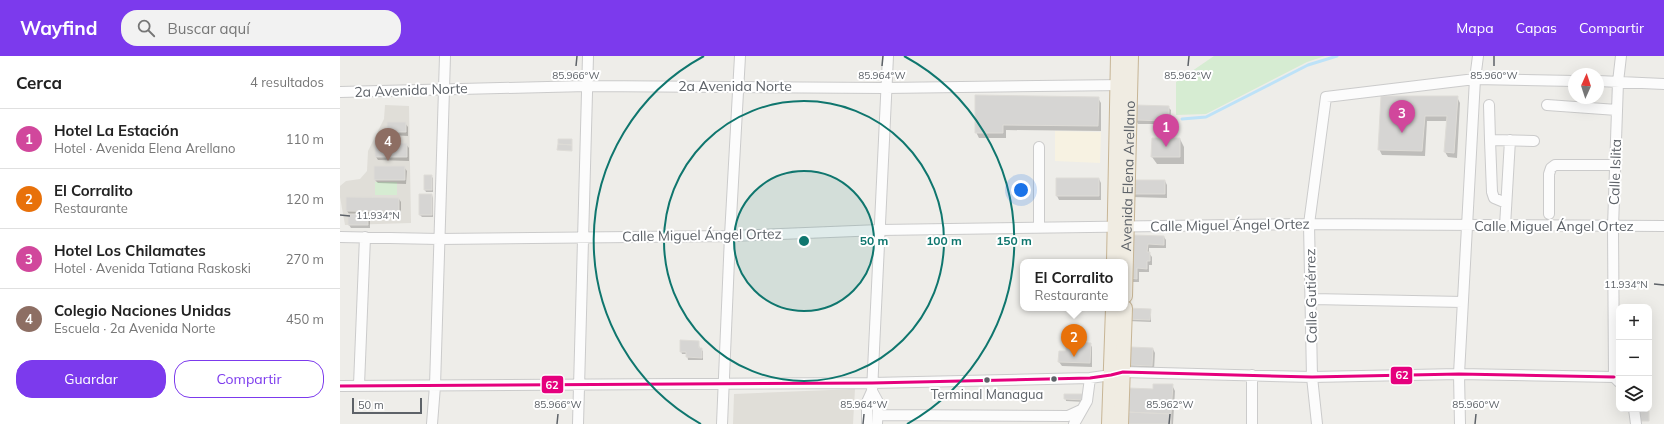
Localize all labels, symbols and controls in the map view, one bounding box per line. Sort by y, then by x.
search box [121,10,401,46]
text: Wayfind [20,16,97,40]
icon: search [135,17,157,39]
text: Buscar aquí [167,19,250,38]
text: Mapa [1456,19,1494,37]
text: Capas [1516,19,1557,37]
text: Compartir [1579,19,1644,37]
north arrow [1568,68,1604,104]
text: 85.966°W [552,69,600,82]
text: 85.964°W [858,69,906,82]
text: 85.962°W [1164,69,1212,82]
text: 85.960°W [1470,69,1518,82]
text: Cerca [16,72,62,93]
text: 4 resultados [250,74,324,90]
street label: 2a Avenida Norte [678,77,792,95]
street label: 2a Avenida Norte [354,79,468,101]
pin: 3 [1389,100,1415,133]
street label: Avenida Elena Arellano [1117,101,1139,252]
pin: 1 [1153,114,1179,147]
text: Hotel La Estación [54,121,179,140]
pin: 4 [375,128,401,161]
text: 1 [25,131,33,147]
text: 110 m [286,131,324,147]
street label: Calle Islita [1605,139,1625,205]
text: Hotel · Avenida Elena Arellano [54,140,235,156]
your location [1011,180,1031,200]
text: El Corralito [54,181,133,200]
text: 2 [25,191,33,207]
text: 120 m [286,191,324,207]
text: Restaurante [54,200,128,216]
text: 11.934°N [356,209,400,222]
street label: Calle Miguel Ángel Ortez [1150,215,1310,235]
street label: Calle Miguel Ángel Ortez [1474,217,1634,235]
street label: Calle Miguel Ángel Ortez [622,225,782,245]
text: 50 m [860,233,888,248]
text: 100 m [926,233,962,248]
text: 150 m [996,233,1032,248]
centre of rings [797,234,811,248]
text: Hotel Los Chilamates [54,241,206,260]
street label: Calle Gutiérrez [1301,248,1321,344]
text: 3 [25,251,33,267]
text: 270 m [286,251,324,267]
popup [1020,259,1128,311]
text: Hotel · Avenida Tatiana Raskoski [54,260,251,276]
text: El Corralito [1035,268,1113,287]
text: 11.934°N [1604,278,1648,291]
text: Restaurante [1035,287,1108,303]
text: Colegio Naciones Unidas [54,301,231,320]
map controls [1616,304,1652,412]
button: + [1616,304,1652,340]
text: 4 [25,311,33,327]
text: 450 m [286,311,324,327]
text: Escuela · 2a Avenida Norte [54,320,215,336]
pin: 2 [1061,324,1087,357]
button: − [1616,340,1652,376]
button: Guardar [16,360,166,398]
button: Compartir [174,360,324,398]
line badge: 62 [1390,366,1413,385]
text: 62 [1395,368,1409,382]
unlabelled marker [1049,374,1059,384]
line badge: 62 [541,375,564,394]
marker: Terminal Managua [982,375,992,385]
button: layers [1616,376,1652,412]
text: 62 [545,378,559,392]
place label: Terminal Managua [931,386,1043,402]
scale bar [352,396,422,415]
text: 50 m [358,398,384,412]
text: 85.966°W [534,398,582,411]
text: 85.964°W [840,398,888,411]
text: 85.962°W [1146,398,1194,411]
text: 85.960°W [1452,398,1500,411]

